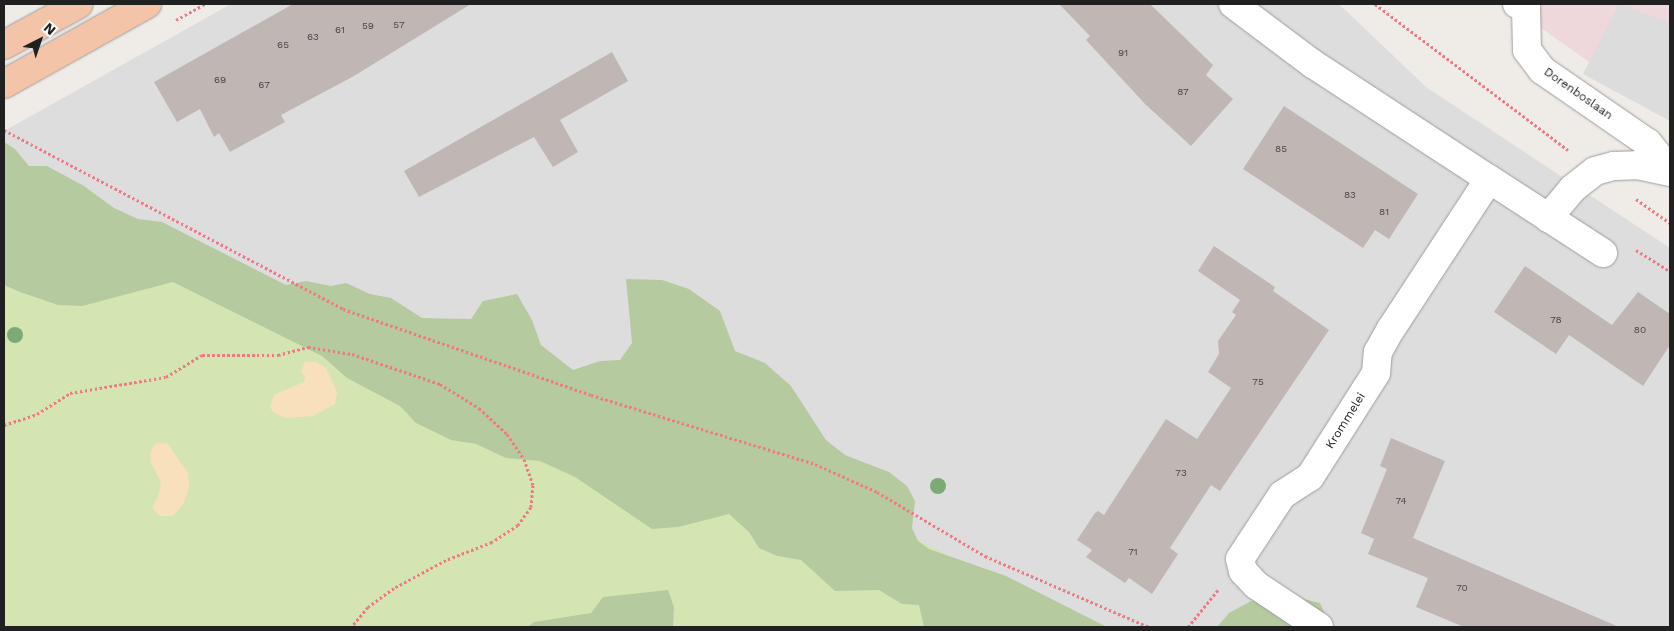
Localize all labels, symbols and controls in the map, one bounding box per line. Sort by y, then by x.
north arrow [15,15,65,65]
text: N [41,19,59,38]
house number: 57 [393,19,405,31]
house number: 59 [362,20,374,32]
house number: 61 [335,24,345,36]
house number: 63 [307,31,319,43]
house number: 65 [277,39,289,51]
house number: 91 [1118,47,1128,59]
street label: Dorenboslaan [1541,65,1615,123]
house number: 69 [214,74,226,86]
house number: 67 [258,79,270,91]
house number: 87 [1177,86,1189,98]
house number: 85 [1275,143,1287,155]
house number: 83 [1344,189,1356,201]
house number: 81 [1379,206,1389,218]
house number: 78 [1550,314,1562,326]
house number: 80 [1634,324,1646,336]
house number: 75 [1252,376,1264,388]
street label: Krommelei [1323,390,1369,452]
house number: 73 [1175,467,1187,479]
house number: 74 [1395,495,1407,507]
house number: 71 [1128,546,1138,558]
house number: 70 [1456,582,1468,594]

